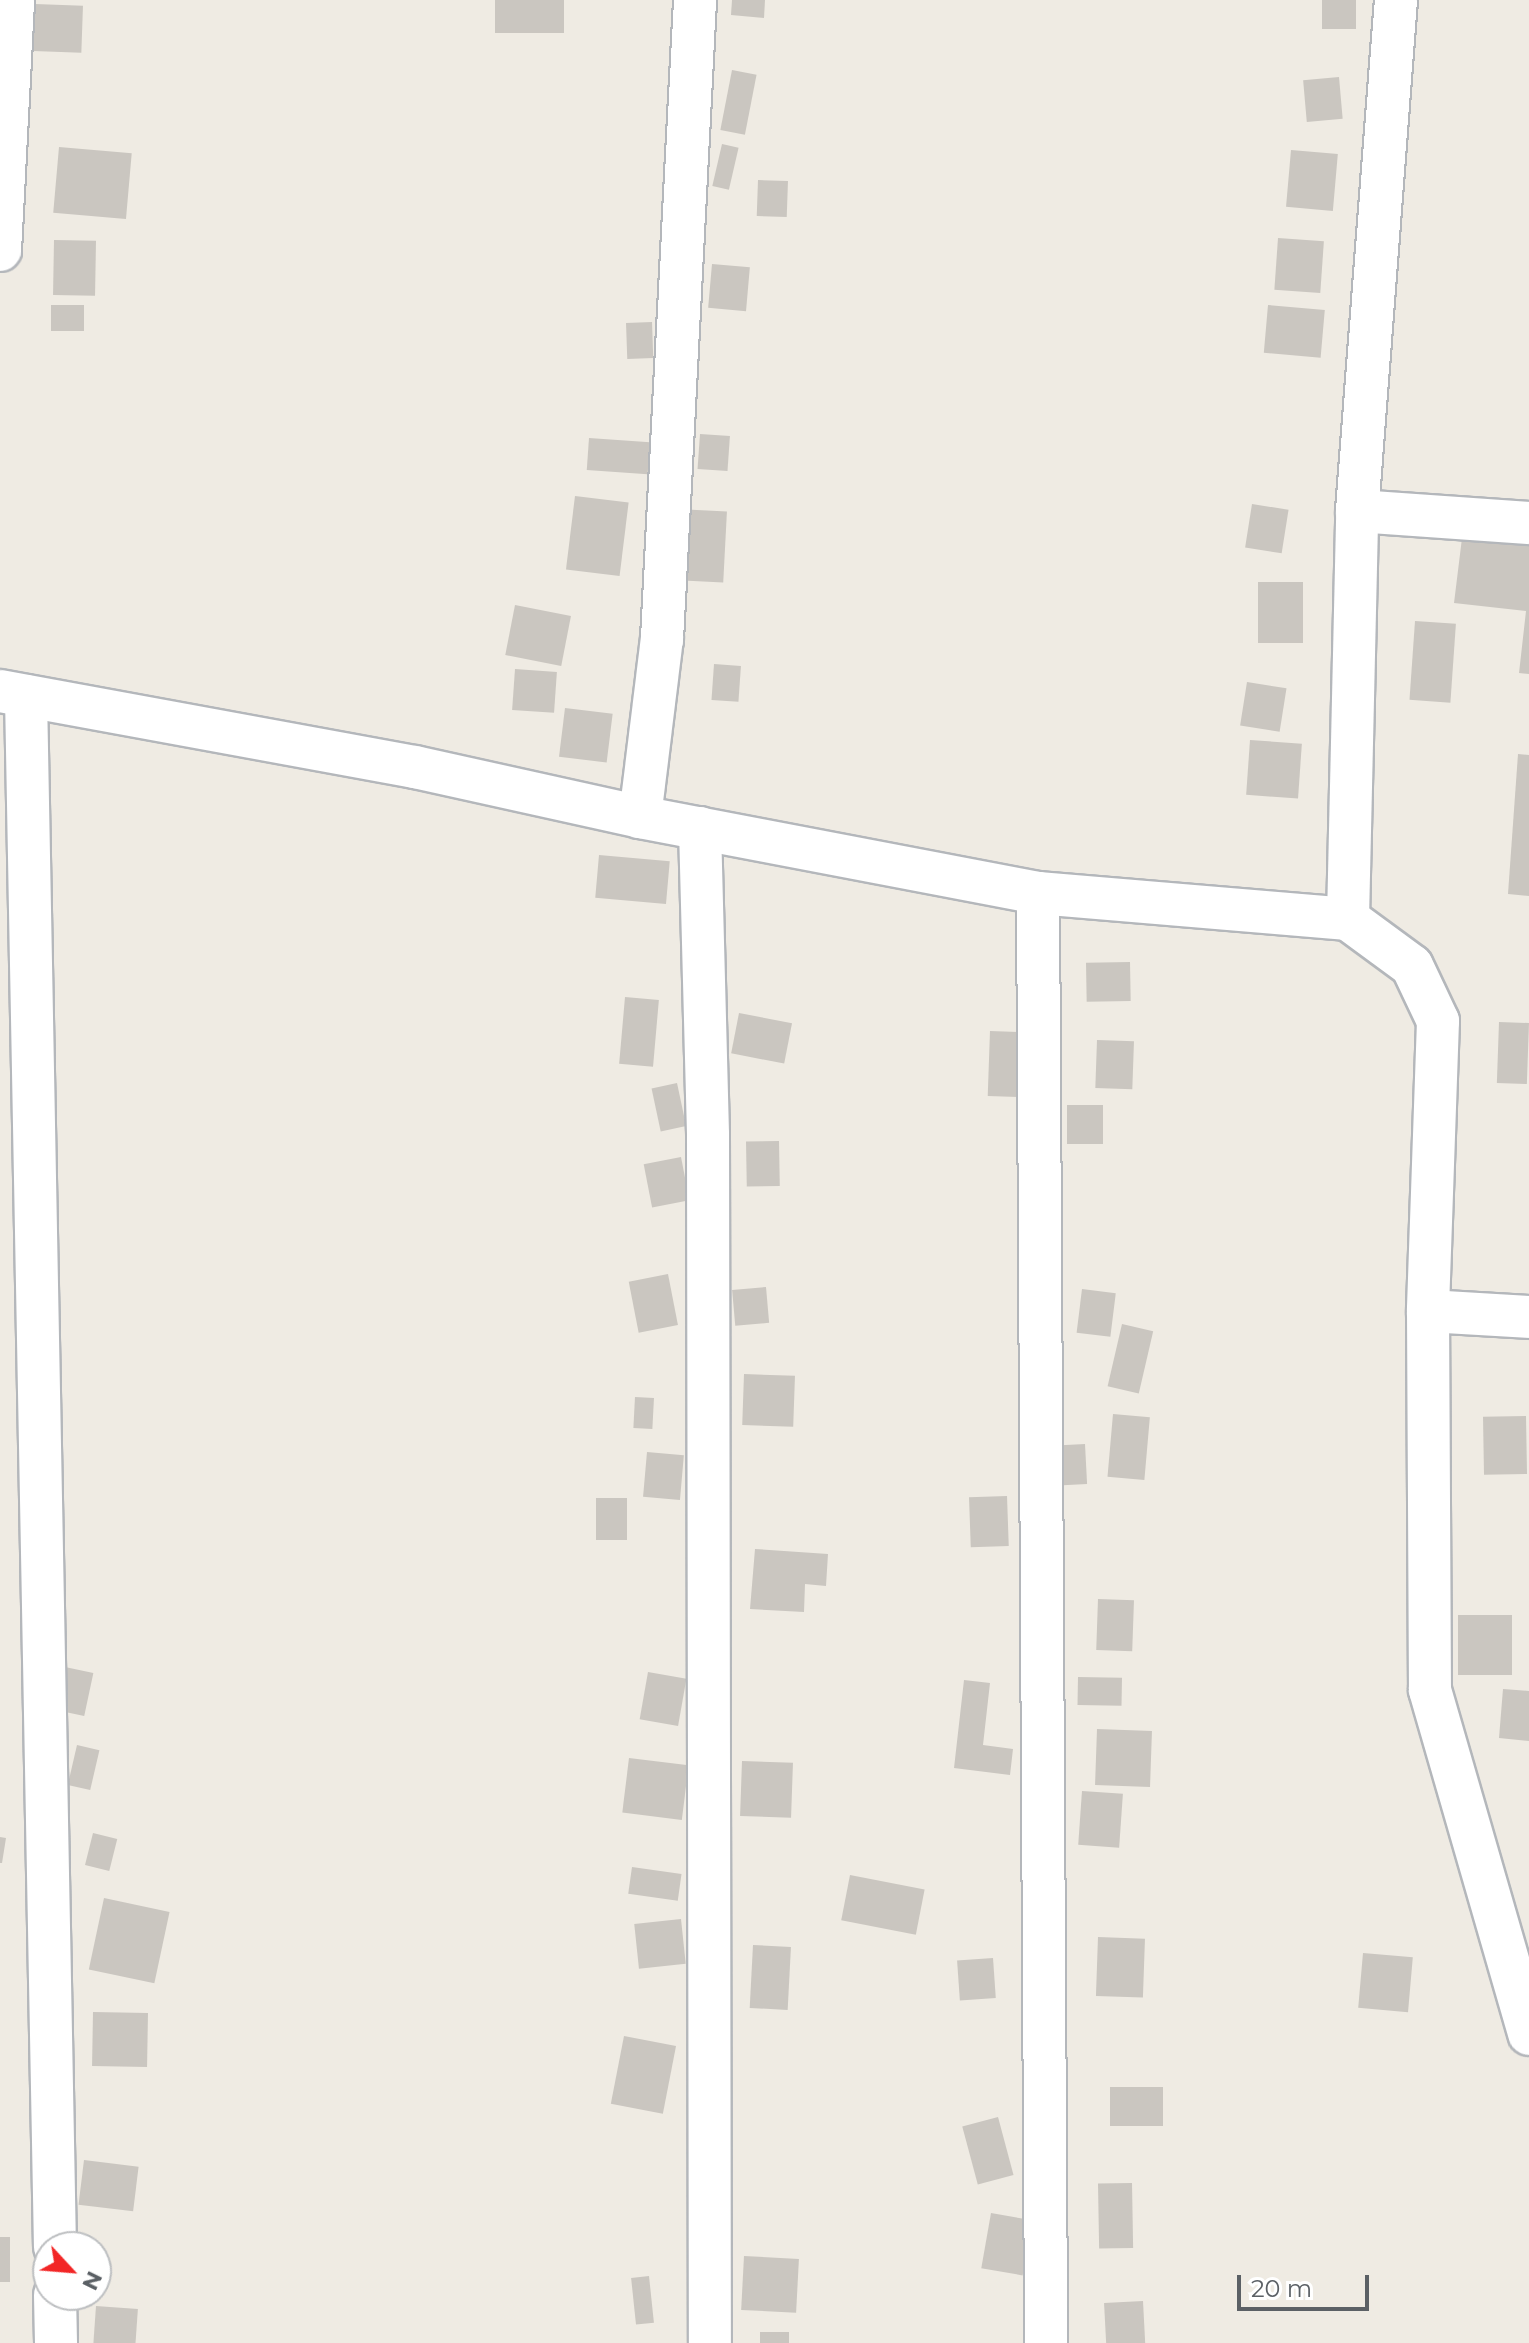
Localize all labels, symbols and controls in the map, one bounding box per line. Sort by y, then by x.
north arrow [32,2231,112,2311]
scale bar [1241,2259,1373,2309]
text: N [76,2267,108,2295]
text: 20 m [1251,2274,1312,2303]

